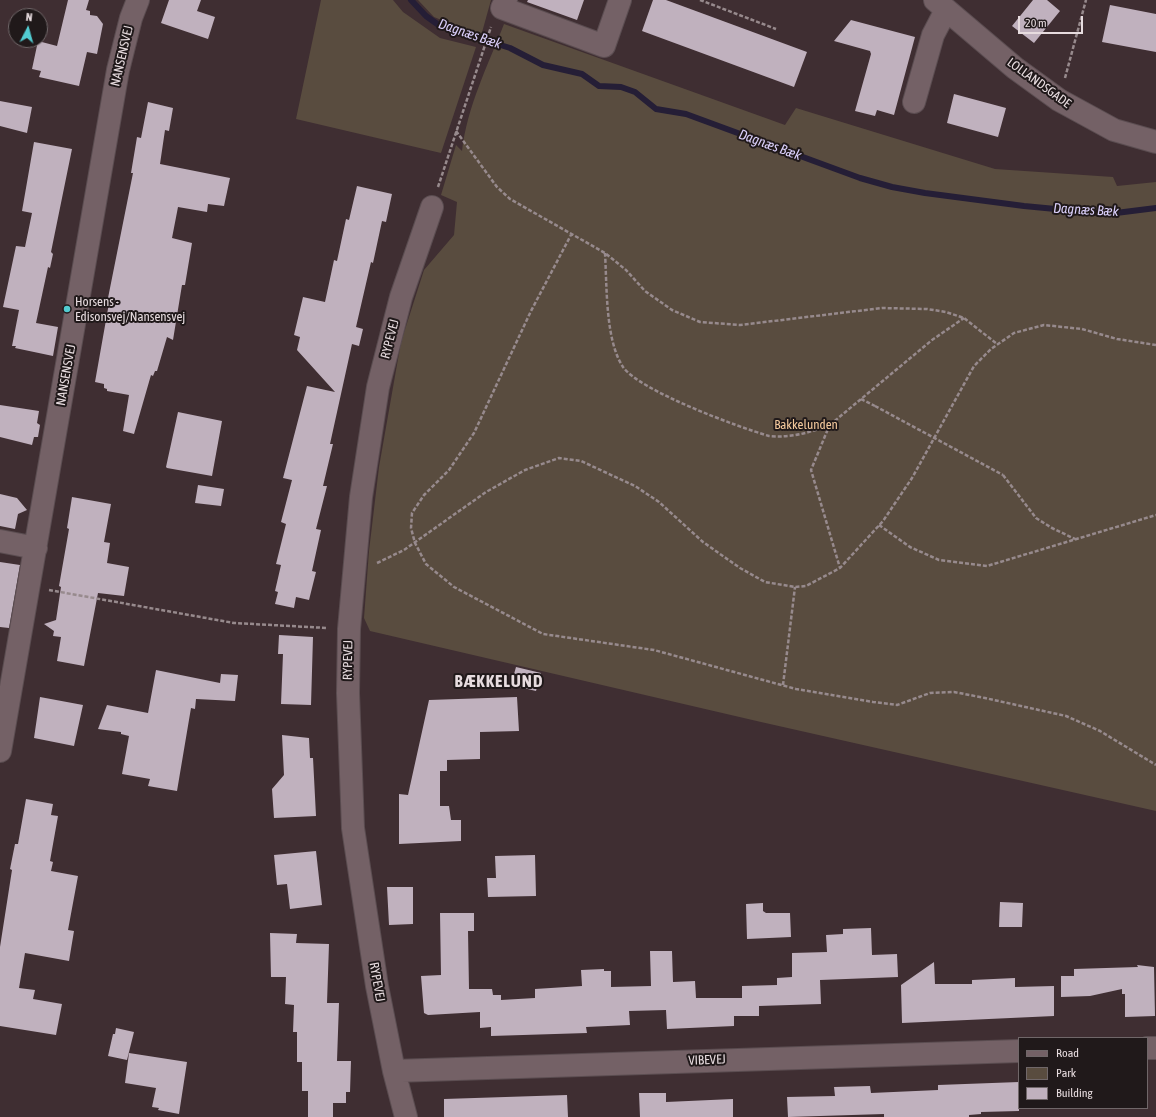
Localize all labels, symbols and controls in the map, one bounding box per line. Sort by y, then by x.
north arrow [8,8,48,48]
scale bar [1020,8,1085,34]
text: N [25,11,33,23]
water label: Dagnæs Bæk [436,15,504,53]
text: 20 m [1025,16,1047,30]
street label: NANSENSVEJ [107,24,137,88]
street label: LOLLANDSGADE [1004,55,1074,111]
water label: Dagnæs Bæk [736,126,804,164]
water label: Dagnæs Bæk [1053,200,1119,220]
place label: Horsens - Edisonsvej/Nansensvej [75,294,185,325]
marker: Horsens - Edisonsvej/Nansensvej [62,304,72,314]
street label: RYPEVEJ [378,318,402,360]
street label: NANSENSVEJ [53,343,79,407]
park label: Bakkelunden [774,417,838,433]
street label: RYPEVEJ [340,640,356,680]
district label: BÆKKELUND [455,672,543,692]
street label: RYPEVEJ [366,961,388,1003]
legend [1018,1037,1148,1109]
text: Road [1056,1046,1079,1060]
street label: VIBEVEJ [688,1052,726,1068]
text: Park [1056,1066,1076,1080]
text: Building [1056,1086,1093,1100]

